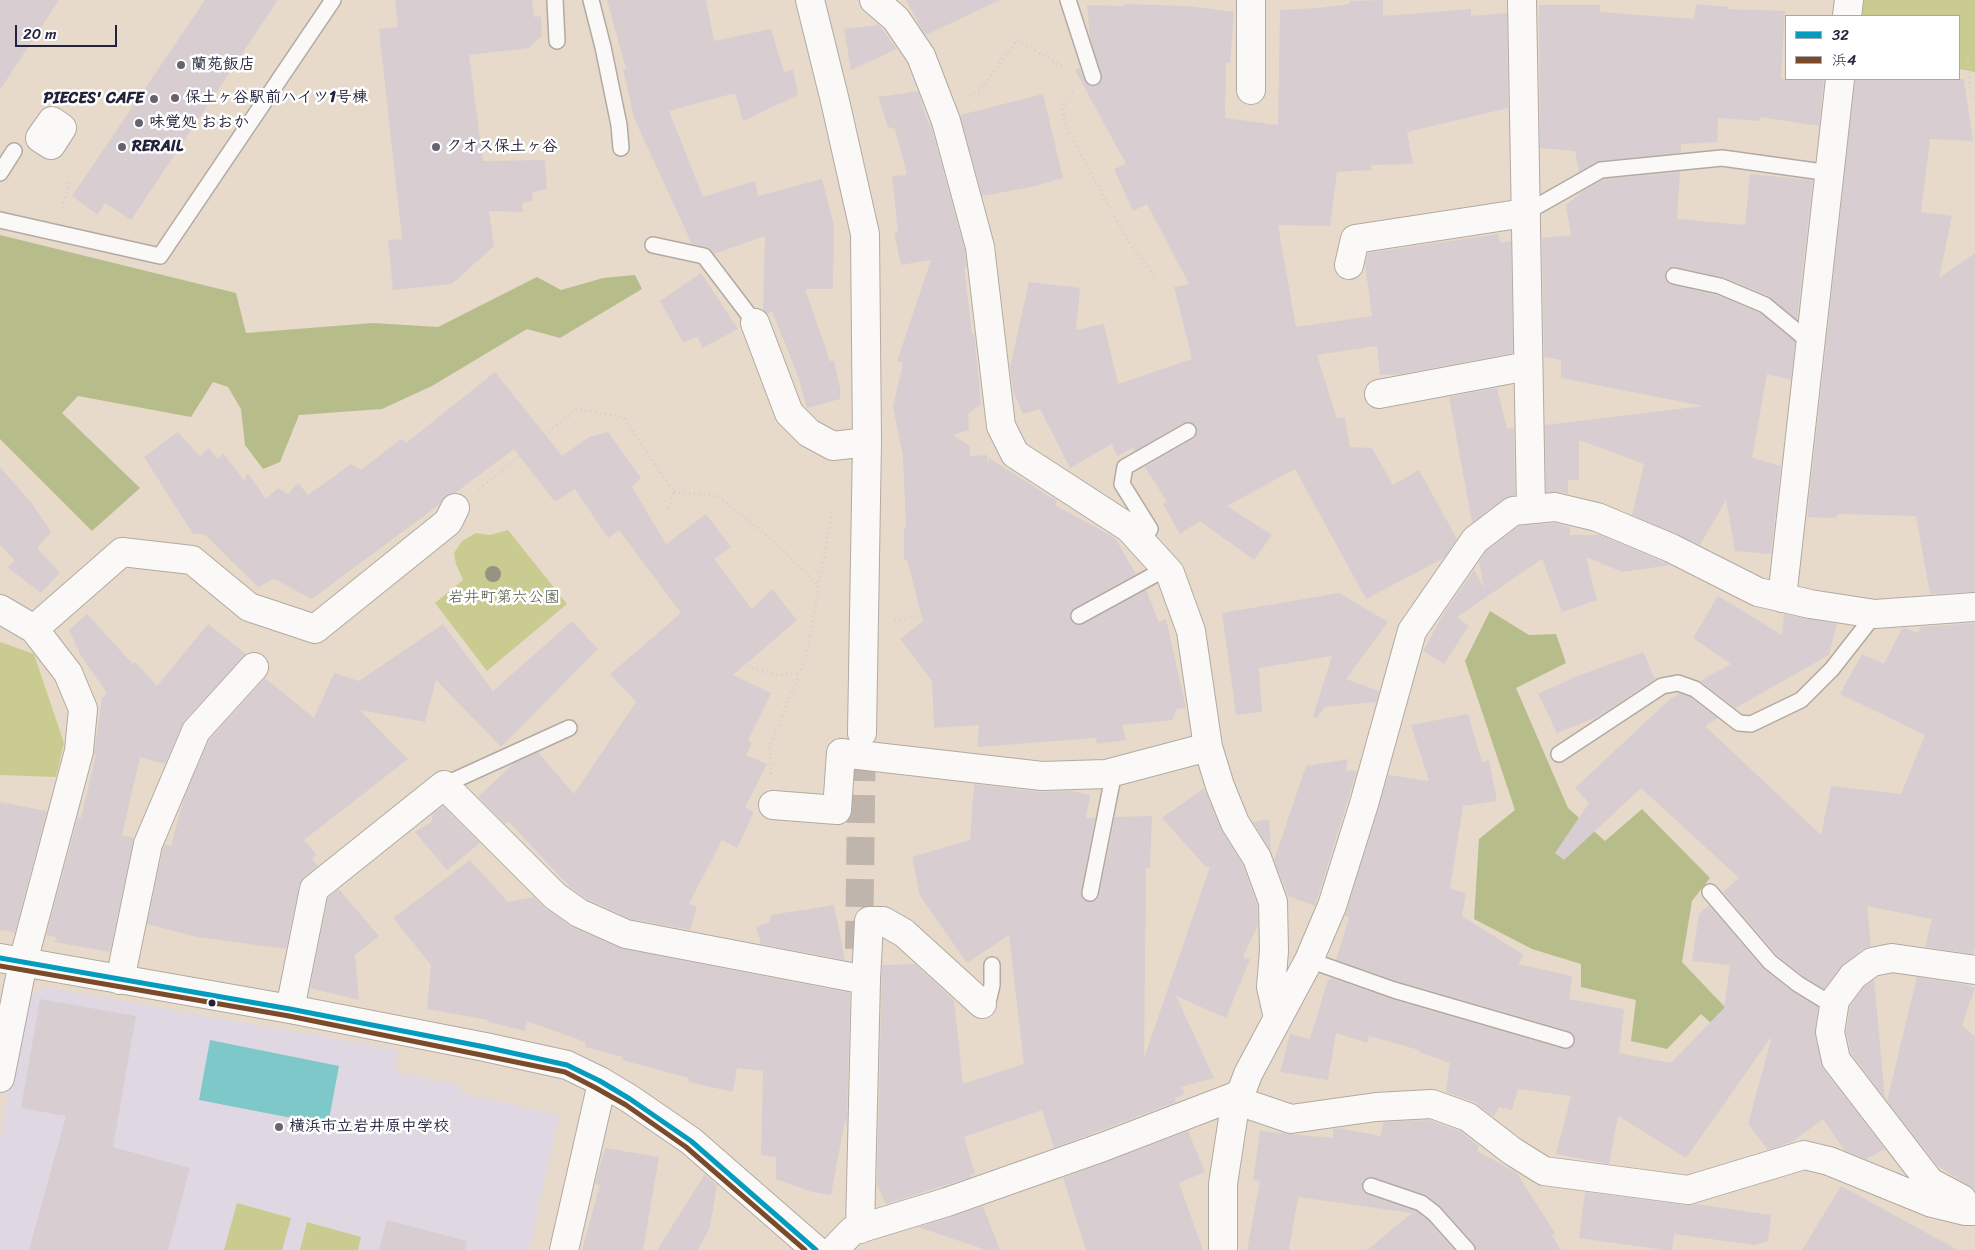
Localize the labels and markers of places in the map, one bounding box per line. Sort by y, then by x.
place label: 蘭苑飯店 [191,55,255,75]
marker: 蘭苑飯店 [175,59,187,71]
place label: 保土ヶ谷駅前ハイツ1号棟 [185,88,368,108]
place label: PIECES' CAFE [43,89,144,109]
marker: 保土ヶ谷駅前ハイツ1号棟 [169,92,181,104]
marker: PIECES' CAFE [148,93,160,105]
place label: 味覚処 おおか [149,113,249,133]
marker: 味覚処 おおか [133,117,145,129]
place label: RERAIL [132,137,183,157]
place label: クオス保土ヶ谷 [446,137,558,157]
marker: RERAIL [116,141,128,153]
marker: クオス保土ヶ谷 [430,141,442,153]
unlabelled marker [207,998,217,1008]
place label: 横浜市立岩井原中学校 [289,1117,449,1137]
marker: 横浜市立岩井原中学校 [273,1121,285,1133]

